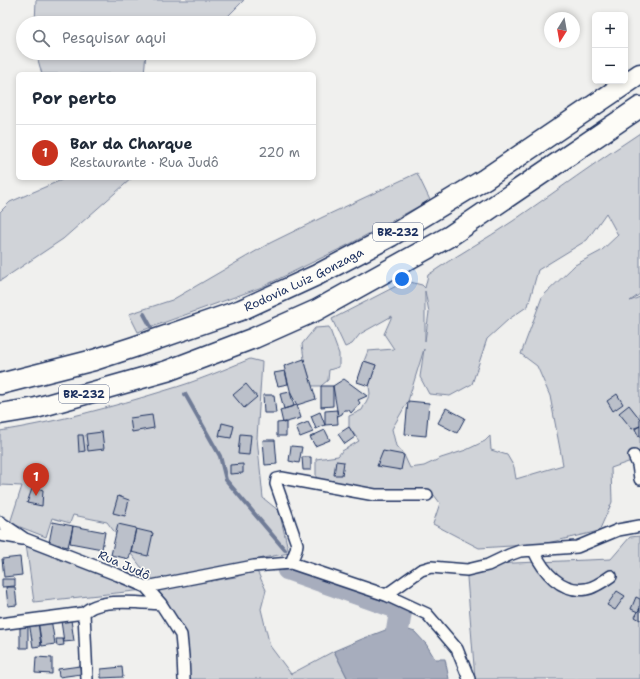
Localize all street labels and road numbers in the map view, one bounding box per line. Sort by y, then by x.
road number: BR-232 [373,223,423,241]
street label: Rodovia Luiz Gonzaga [241,244,367,315]
road number: BR-232 [59,385,109,403]
street label: Rua Judô [96,546,152,584]

